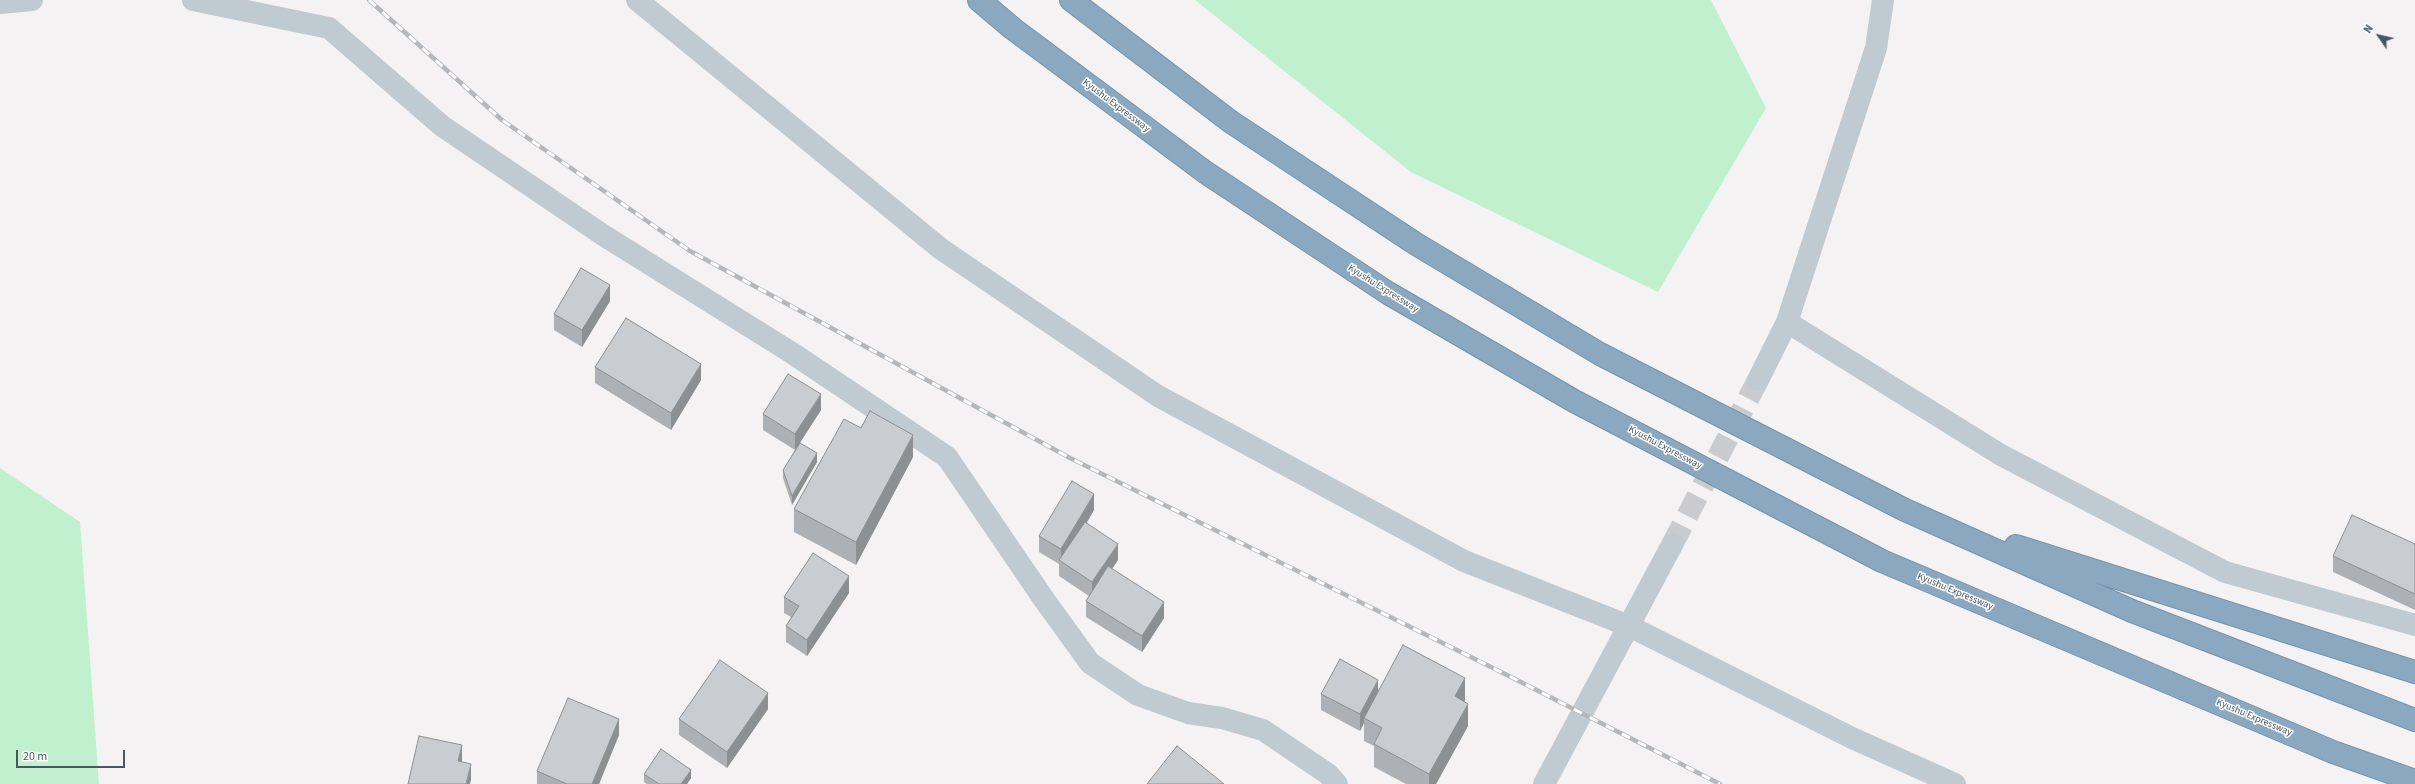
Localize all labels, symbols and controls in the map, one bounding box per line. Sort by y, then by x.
north arrow [2359,16,2399,56]
text: N [2360,22,2377,36]
street label: Kyushu Expressway [1080,77,1152,135]
street label: Kyushu Expressway [1345,262,1421,316]
street label: Kyushu Expressway [1626,424,1704,472]
street label: Kyushu Expressway [1915,571,1995,613]
street label: Kyushu Expressway [2214,697,2294,739]
scale bar [18,742,127,768]
text: 20 m [23,748,47,765]

